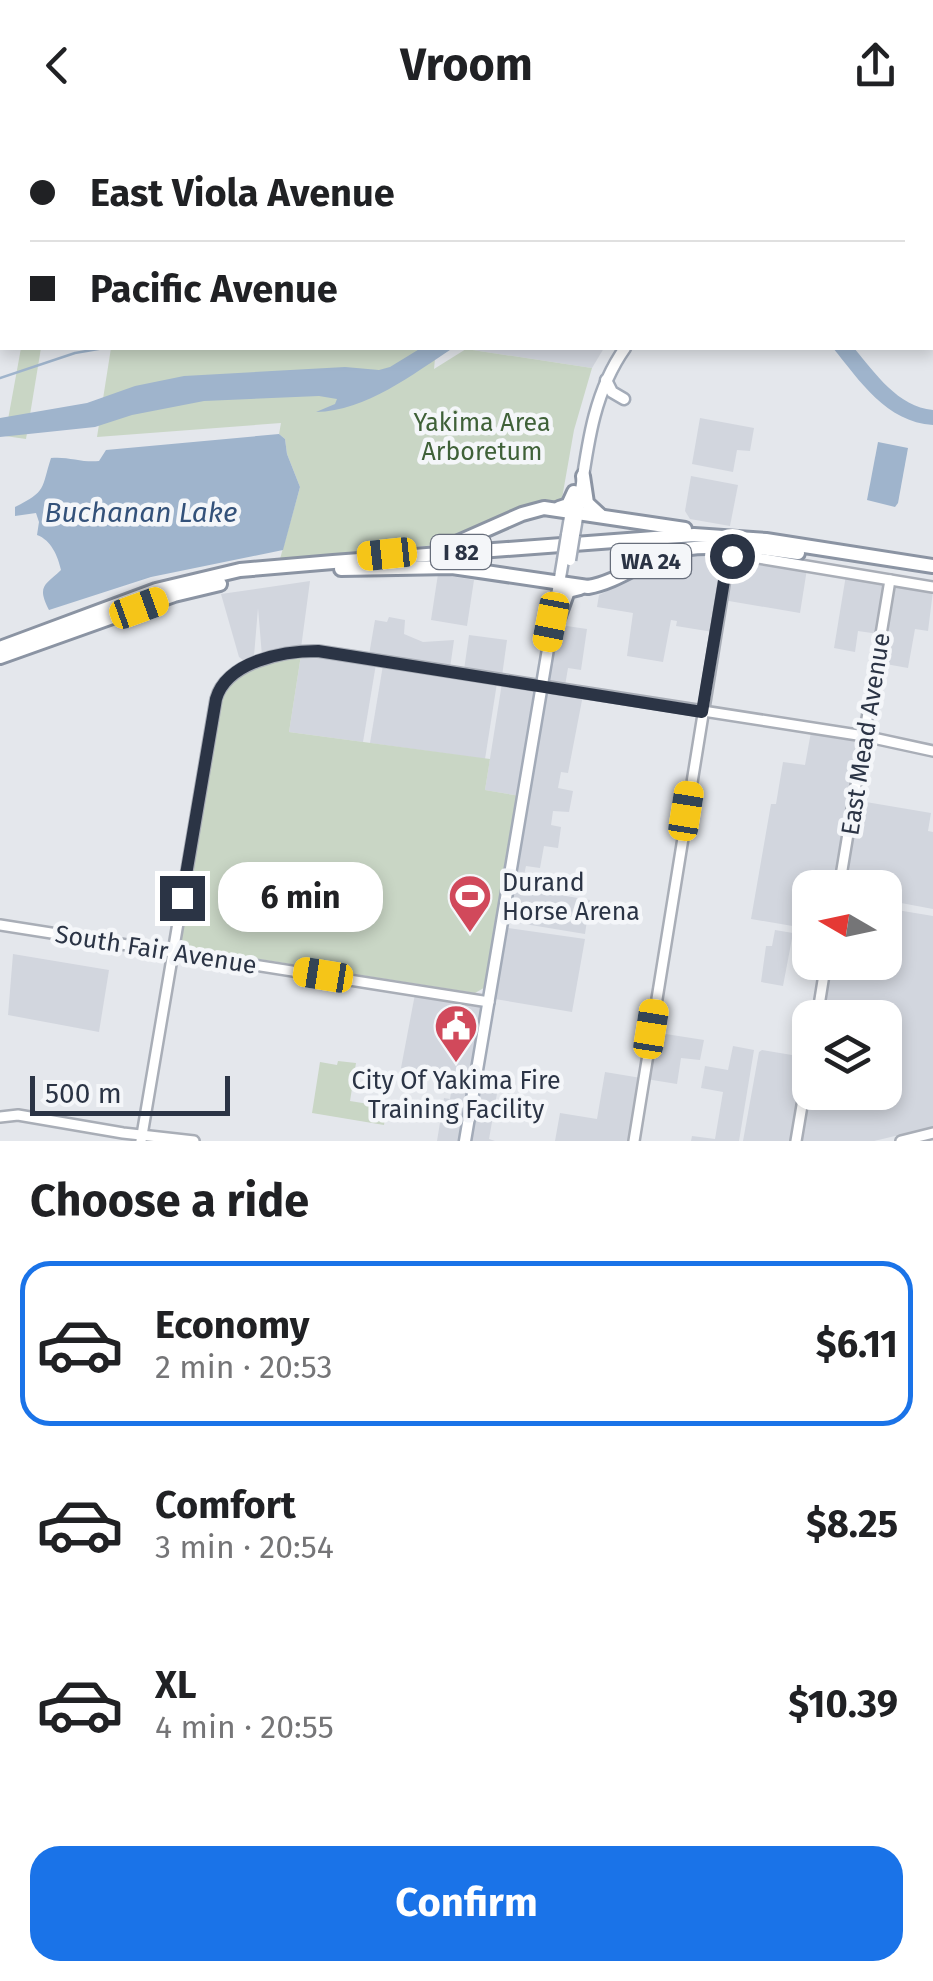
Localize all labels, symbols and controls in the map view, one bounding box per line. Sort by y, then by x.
icon: back [30,38,85,93]
text: Vroom [400,38,533,92]
icon: share [848,38,903,93]
text: East Viola Avenue [90,170,395,216]
text: Pacific Avenue [90,266,338,312]
park label: Yakima Area Arboretum [413,408,551,467]
water label: Buchanan Lake [45,496,237,529]
route start [710,534,755,579]
road number: I 82 [431,535,491,569]
car [356,536,418,572]
road number: WA 24 [611,544,691,578]
car [106,584,172,632]
car [531,590,571,654]
street label: East Mead Avenue [835,631,897,838]
car [666,779,706,843]
callout: 6 min [217,863,382,933]
place label: Durand Horse Arena [502,868,640,927]
north arrow [792,870,902,980]
map controls [792,870,902,1110]
sports icon: Durand Horse Arena [447,873,493,934]
route end [160,876,205,921]
text: 6 min [260,878,341,916]
street label: South Fair Avenue [53,919,259,981]
car [291,955,355,995]
car [631,997,671,1061]
button: layers [792,1000,902,1110]
public building icon: City Of Yakima Fire Training Facility [433,1003,479,1064]
place label: City Of Yakima Fire Training Facility [351,1066,561,1125]
scale bar [30,1071,230,1116]
text: 500 m [45,1077,122,1110]
text: Choose a ride [30,1174,309,1228]
icon: car [35,1299,125,1389]
text: Economy [155,1302,310,1348]
text: $6.11 [816,1321,898,1367]
text: 2 min · 20:53 [155,1348,332,1386]
icon: car [35,1479,125,1569]
text: Comfort [155,1482,296,1528]
text: $8.25 [806,1501,898,1547]
text: 3 min · 20:54 [155,1528,334,1566]
icon: car [35,1659,125,1749]
text: XL [155,1662,197,1708]
text: $10.39 [788,1681,898,1727]
text: 4 min · 20:55 [155,1708,334,1746]
button: Confirm [30,1846,903,1961]

